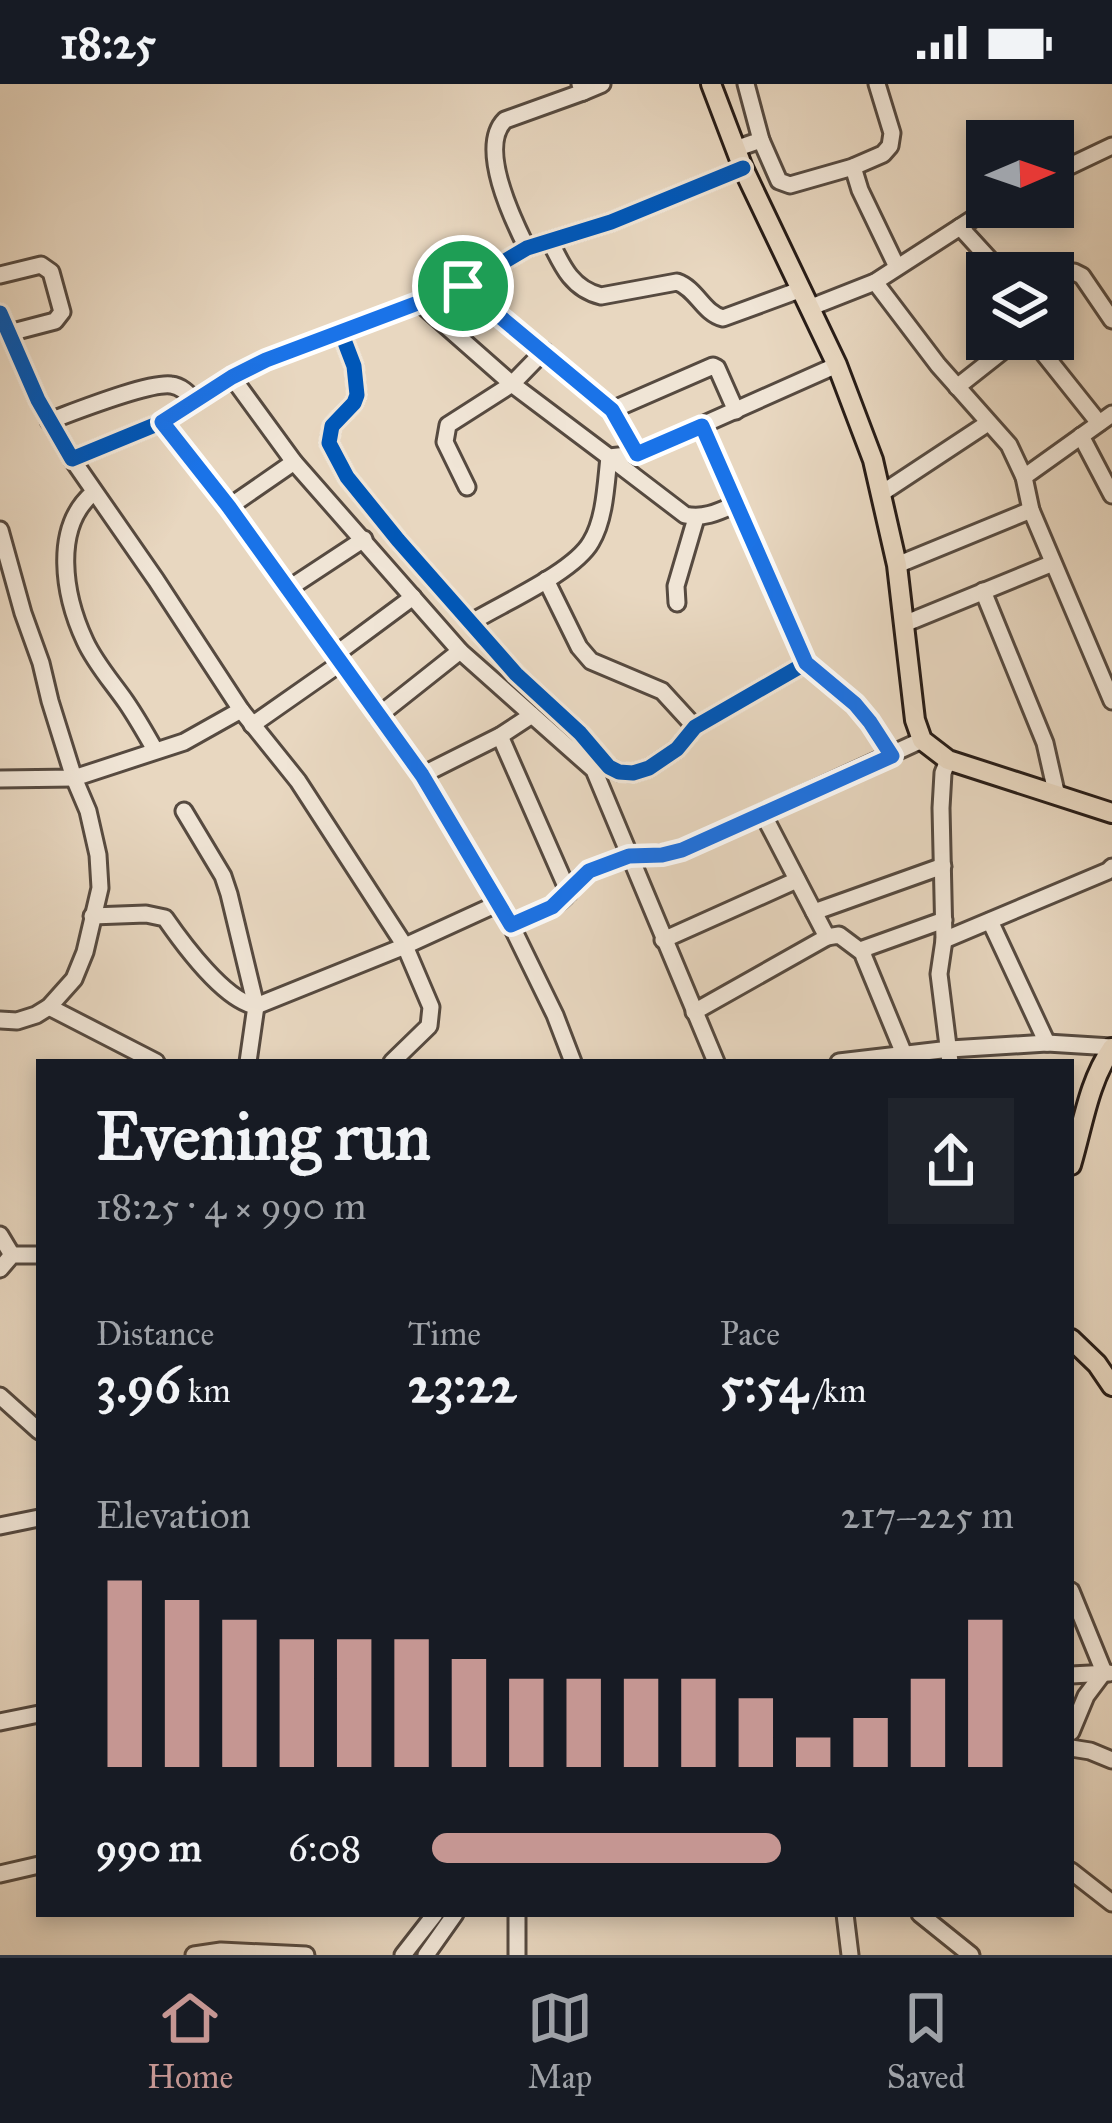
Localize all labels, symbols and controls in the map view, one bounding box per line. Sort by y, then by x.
text: 18:25 [60,15,156,70]
north arrow [966,120,1074,228]
map controls [966,120,1074,360]
pin [412,235,514,337]
button: layers [966,252,1074,360]
icon: arrive [430,253,496,319]
text: Evening run [96,1096,431,1177]
button: share [888,1098,1014,1224]
text: 18:25 · 4 × 990 m [96,1182,366,1230]
text: Distance [96,1314,214,1354]
text: Time [408,1314,481,1354]
text: Pace [720,1314,780,1354]
text: 3.96 [96,1354,181,1416]
text: 23:22 [408,1354,517,1416]
text: 5:54 [720,1354,807,1416]
text: km [181,1371,231,1411]
text: /km [807,1371,866,1411]
text: Elevation [96,1491,251,1539]
text: 217–225 m [841,1491,1014,1539]
text: 990 m [96,1824,202,1872]
text: 6:08 [288,1824,361,1872]
tab: Home [147,1985,233,2097]
tab: Map [527,1985,593,2097]
tab: Saved [887,1985,965,2097]

